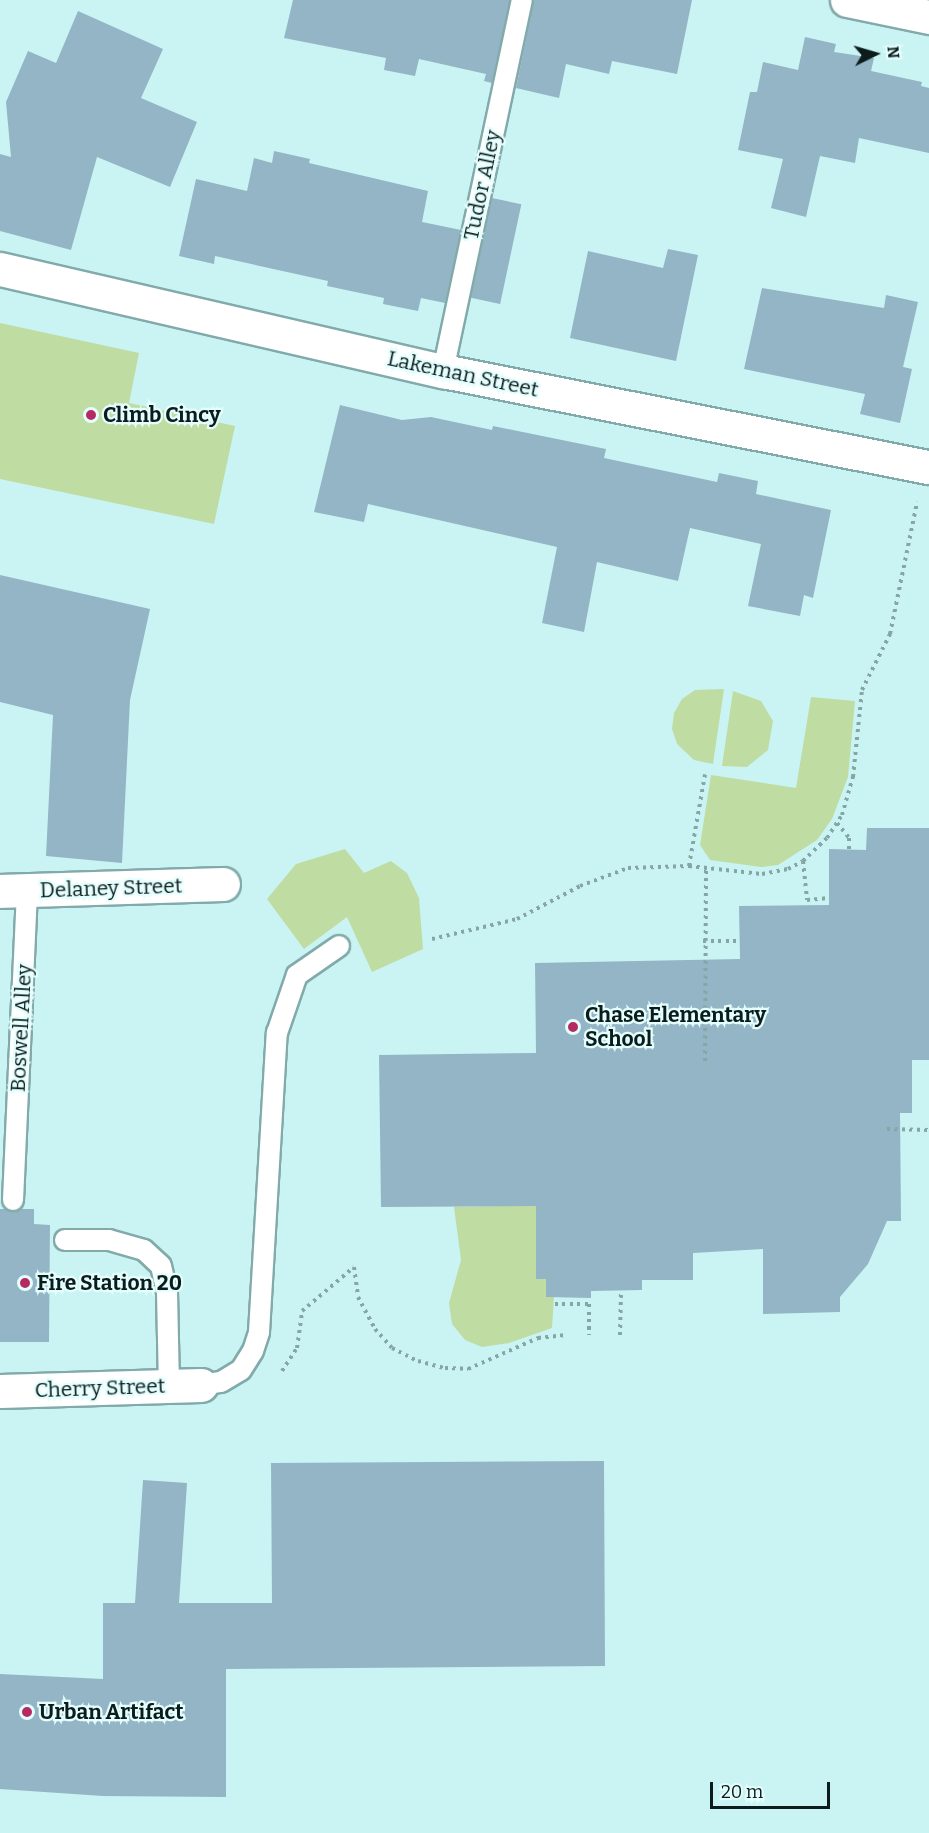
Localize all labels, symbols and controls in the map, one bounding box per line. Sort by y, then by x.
north arrow [845,24,905,84]
text: N [883,45,903,59]
street label: Tudor Alley [458,128,506,242]
street label: Lakeman Street [385,346,541,402]
place label: Climb Cincy [103,402,221,428]
marker: Climb Cincy [84,408,98,422]
street label: Delaney Street [39,873,183,903]
street label: Boswell Alley [5,963,37,1093]
place label: Chase Elementary School [585,1002,766,1052]
marker: Chase Elementary School [566,1020,580,1034]
place label: Fire Station 20 [37,1270,182,1296]
marker: Fire Station 20 [18,1276,32,1290]
street label: Cherry Street [34,1373,166,1403]
place label: Urban Artifact [39,1699,184,1725]
marker: Urban Artifact [20,1705,34,1719]
scale bar [713,1770,833,1808]
text: 20 m [721,1781,763,1803]

